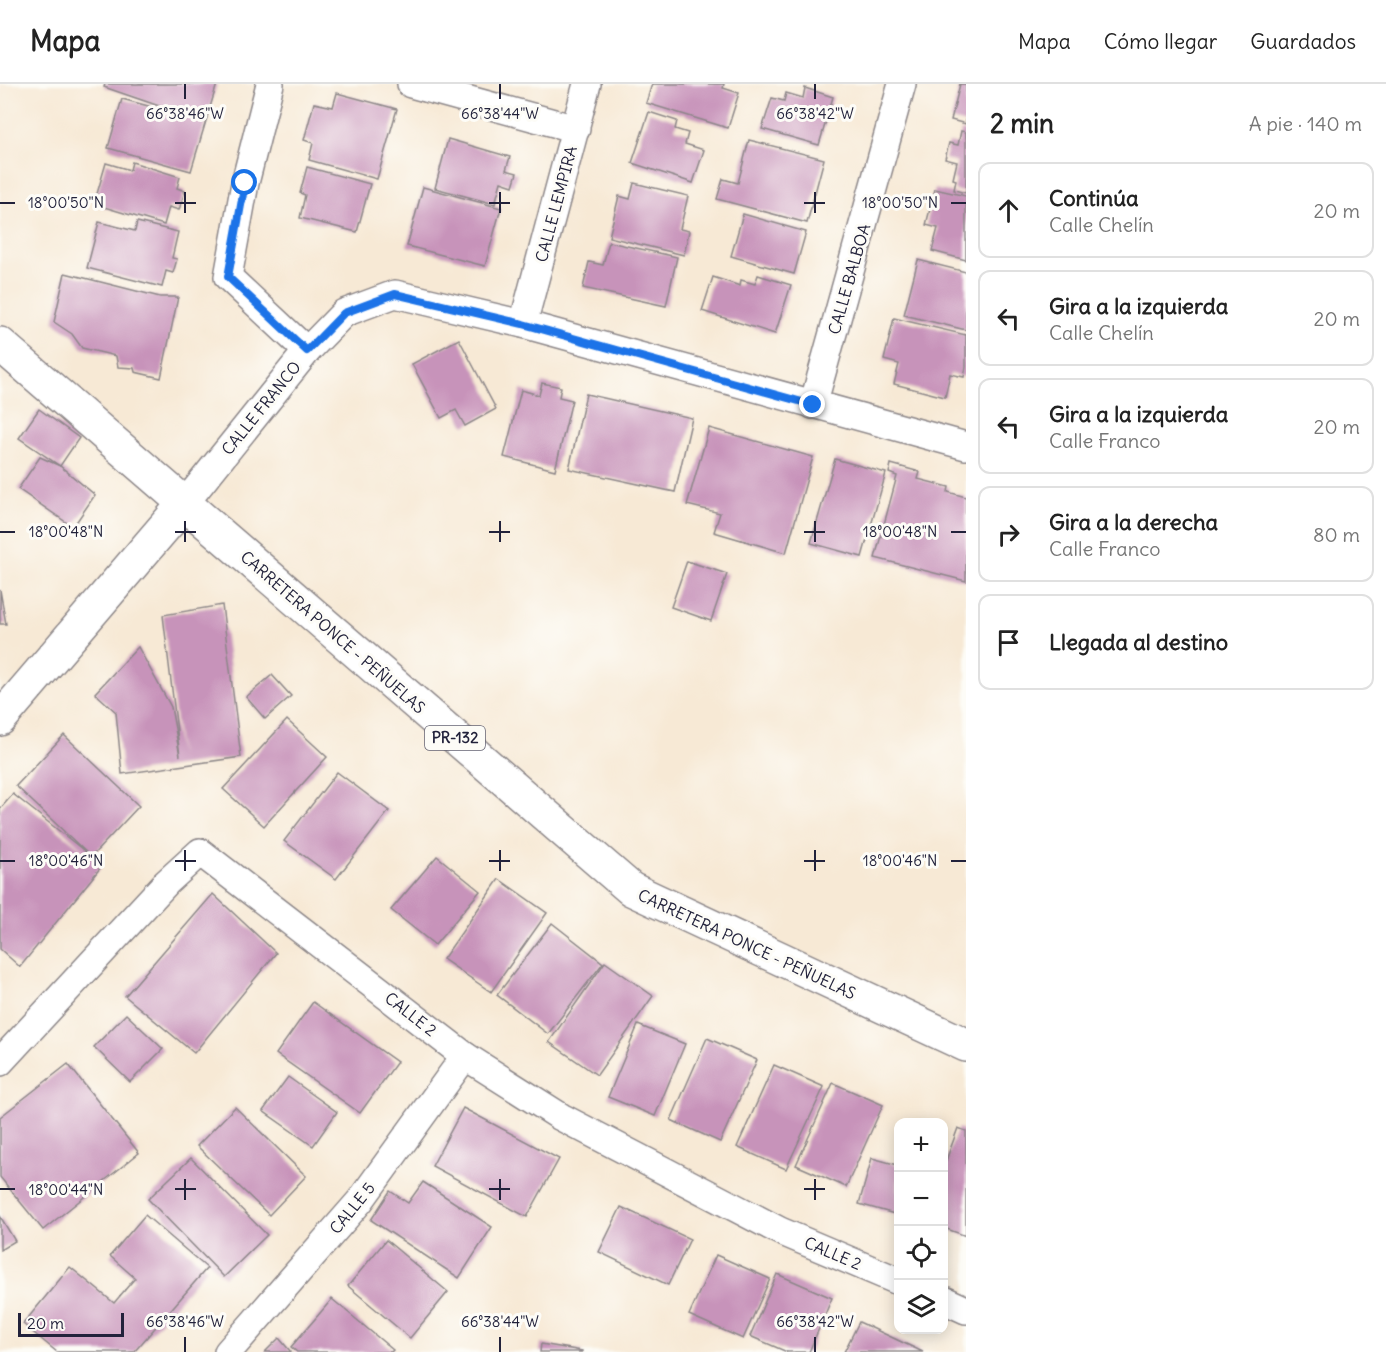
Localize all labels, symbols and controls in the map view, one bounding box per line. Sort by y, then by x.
text: Mapa [30,23,100,59]
text: Mapa [1018,28,1071,55]
text: Cómo llegar [1104,28,1217,55]
text: Guardados [1250,28,1356,55]
text: 66°38'46"W [146,104,224,123]
text: 66°38'44"W [461,104,539,123]
text: 66°38'42"W [776,104,854,123]
text: 2 min [990,107,1054,140]
text: A pie · 140 m [1249,111,1362,136]
street label: CALLE LEMPIRA [531,144,581,264]
route start [231,169,257,195]
text: Continúa [1049,184,1138,212]
text: 18°00'50"N [28,193,104,212]
text: 18°00'50"N [862,193,938,212]
icon: ahead [992,194,1025,227]
text: 20 m [1314,198,1360,223]
text: Calle Chelín [1049,212,1154,237]
street label: CALLE BALBOA [824,221,874,337]
text: Gira a la izquierda [1049,292,1228,320]
icon: left [992,302,1025,335]
text: 20 m [1314,306,1360,331]
text: Calle Chelín [1049,320,1154,345]
street label: CALLE FRANCO [217,357,305,459]
route end [799,391,825,417]
text: Gira a la izquierda [1049,400,1228,428]
icon: left [992,410,1025,443]
text: 20 m [1314,414,1360,439]
text: Calle Franco [1049,428,1161,453]
text: Gira a la derecha [1049,508,1218,536]
icon: right [992,518,1025,551]
text: 18°00'48"N [29,522,103,541]
text: 18°00'48"N [863,522,937,541]
text: 80 m [1313,522,1360,547]
text: Calle Franco [1049,536,1161,561]
street label: CARRETERA PONCE - PEÑUELAS [237,546,430,718]
icon: arrive [992,626,1025,659]
text: Llegada al destino [1049,628,1228,656]
road number: PR-132 [425,726,485,750]
text: 18°00'46"N [29,851,103,870]
text: 18°00'46"N [863,851,937,870]
street label: CARRETERA PONCE - PEÑUELAS [635,885,859,1003]
street label: CALLE 2 [381,988,441,1041]
map controls [894,1118,948,1334]
button: + [894,1118,948,1172]
button: − [894,1172,948,1226]
street label: CALLE 5 [325,1178,379,1238]
text: 18°00'44"N [29,1180,103,1199]
button: locate [894,1226,948,1280]
street label: CALLE 2 [801,1232,865,1274]
button: layers [894,1280,948,1334]
scale bar [18,1310,124,1338]
text: 66°38'46"W [146,1312,224,1331]
text: 66°38'44"W [461,1312,539,1331]
text: 66°38'42"W [776,1312,854,1331]
text: 20 m [27,1313,64,1333]

